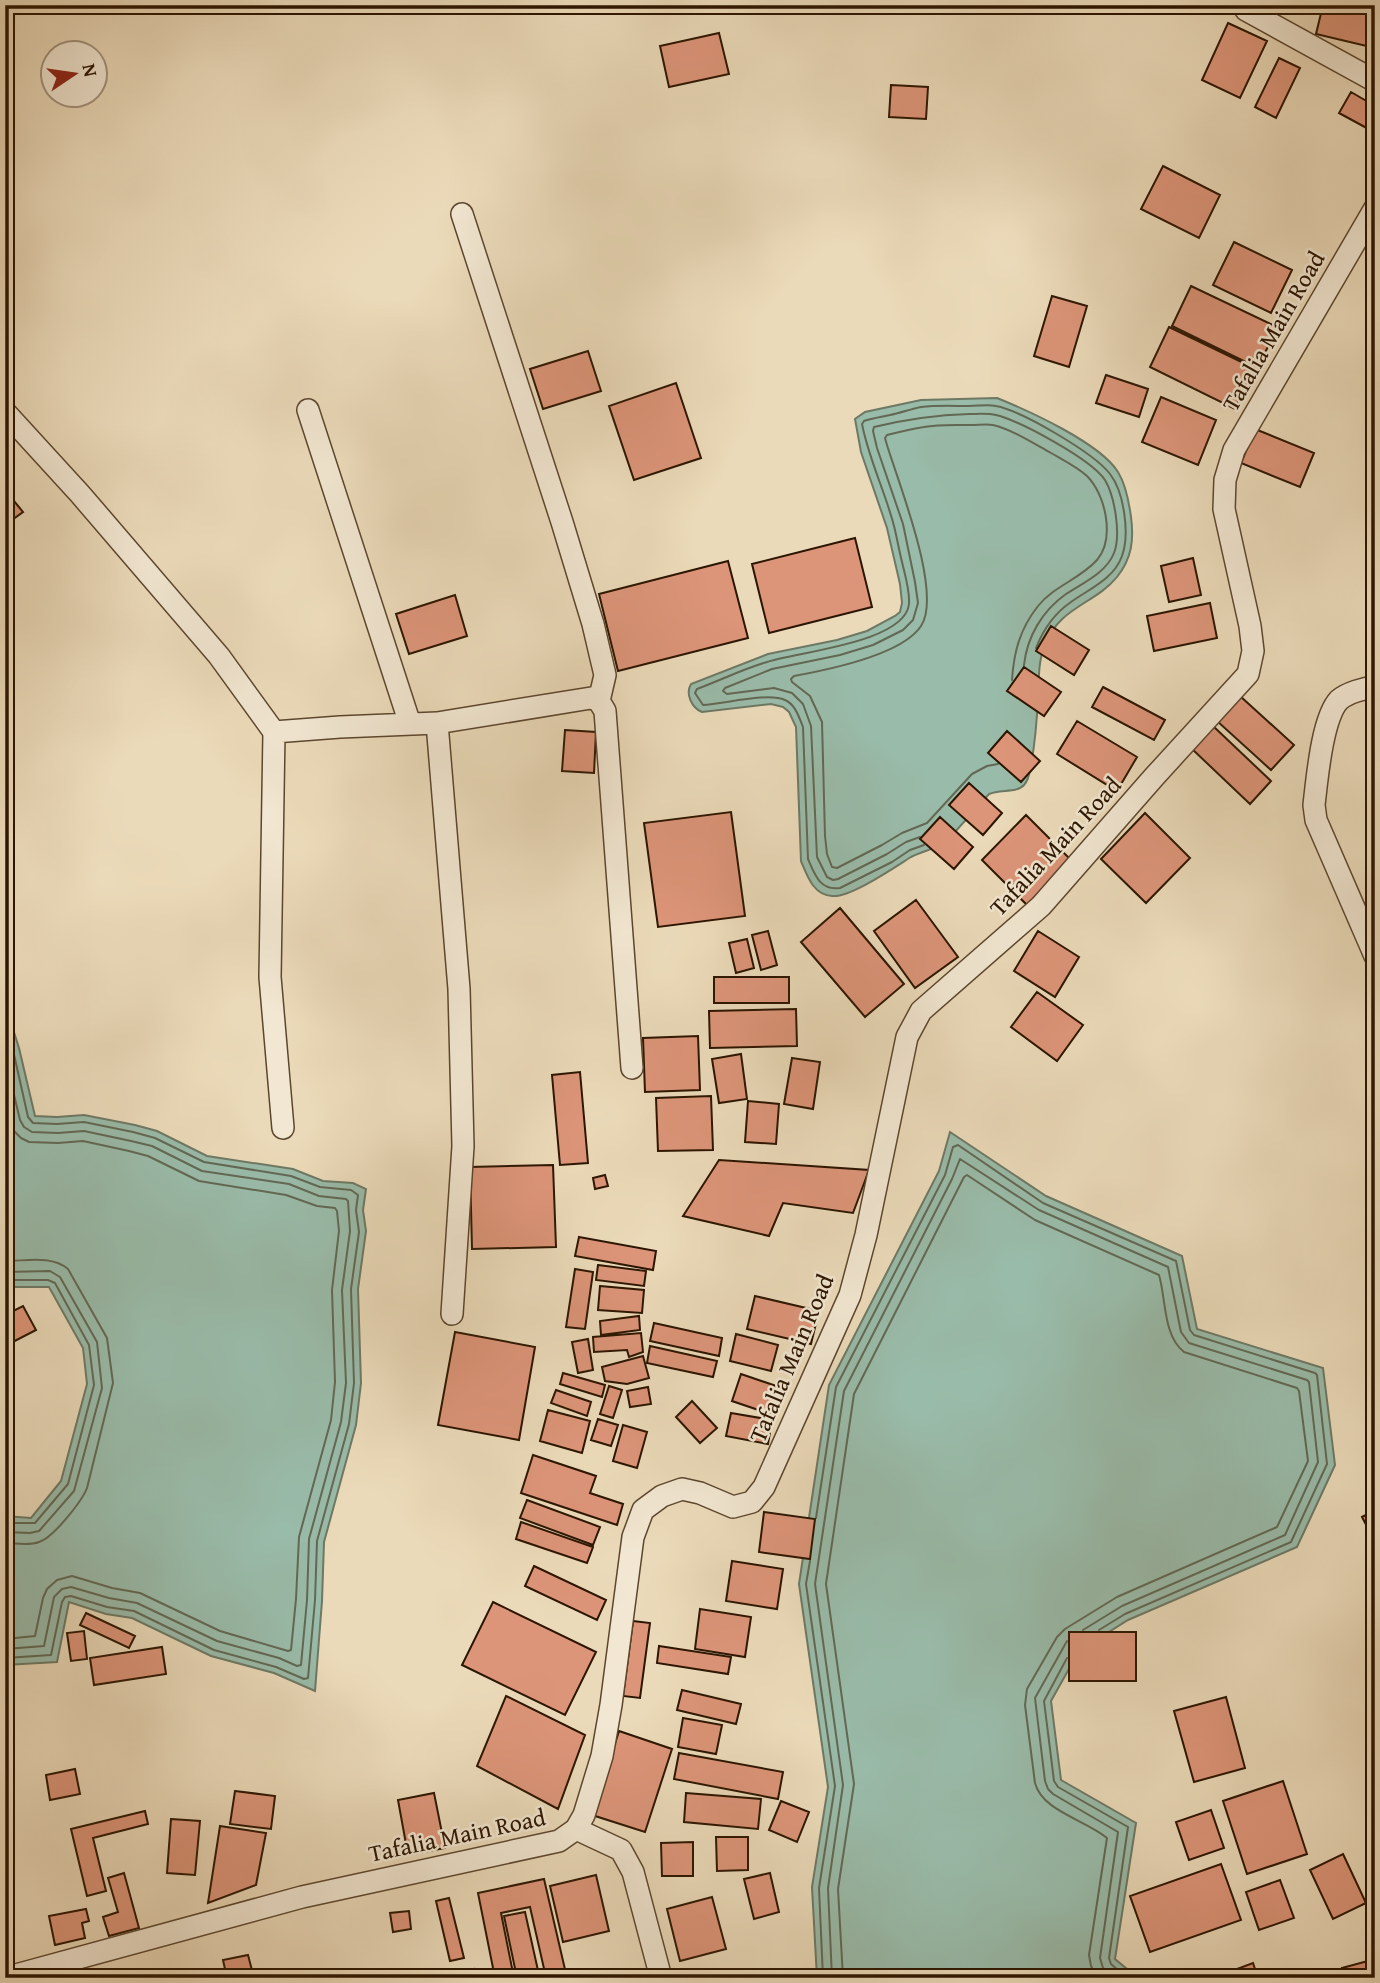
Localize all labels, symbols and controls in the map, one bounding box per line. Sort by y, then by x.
north arrow [38,38,108,108]
text: N [75,61,106,80]
street label: Tafalia Main Road [1213,244,1333,418]
street label: Tafalia Main Road [981,768,1129,924]
street label: Tafalia Main Road [740,1268,842,1448]
street label: Tafalia Main Road [365,1799,549,1871]

